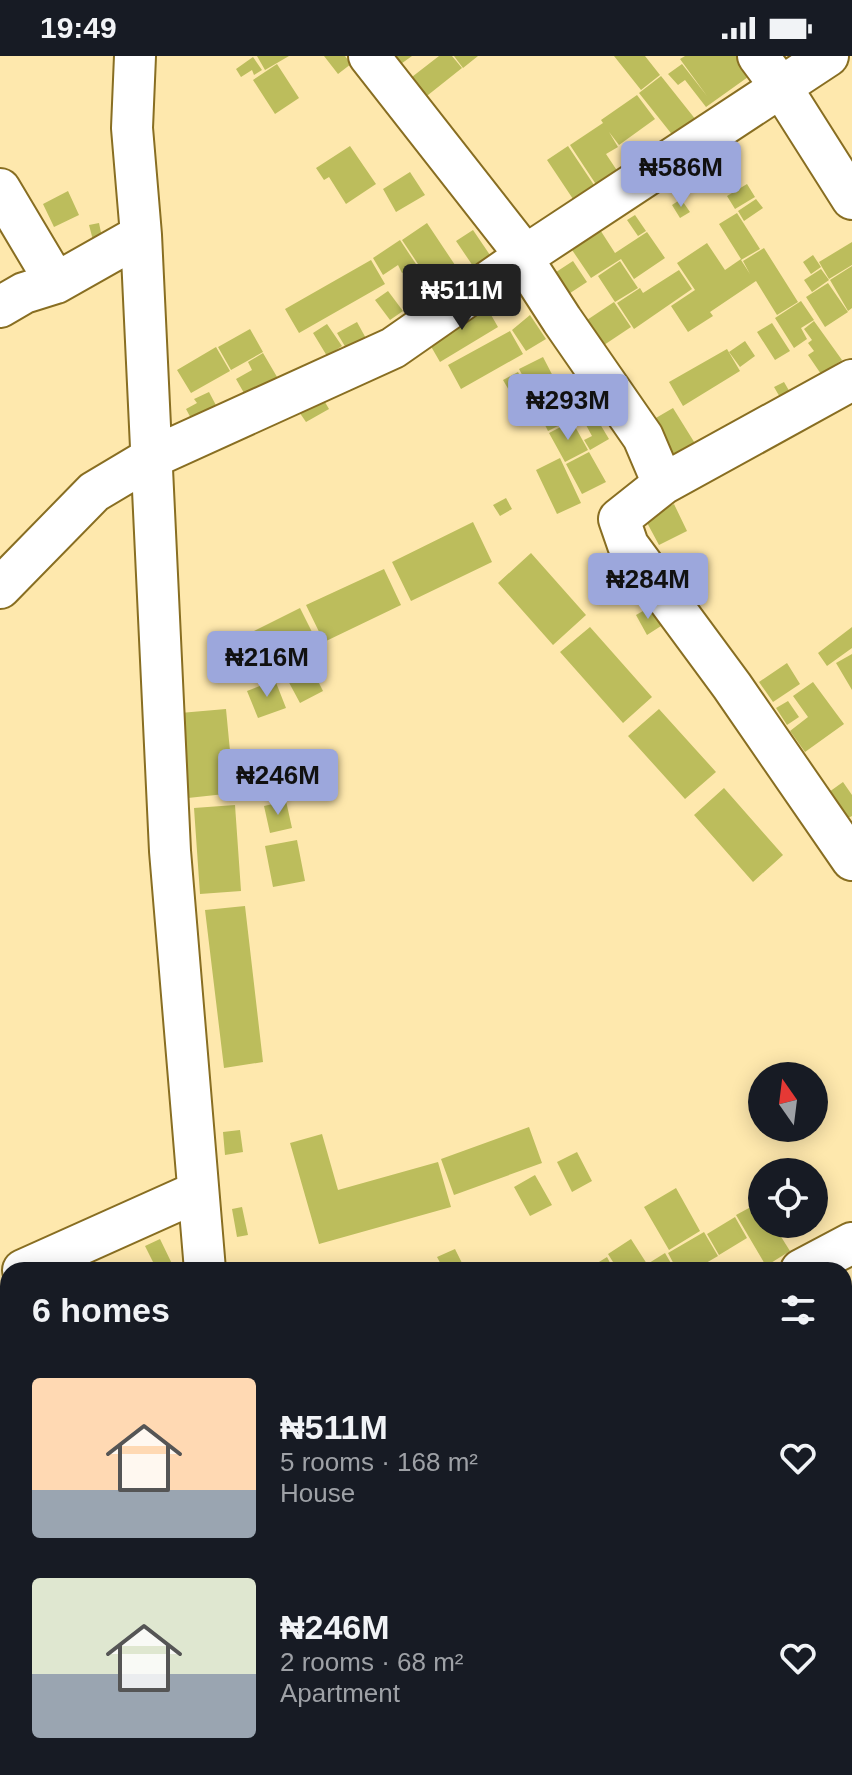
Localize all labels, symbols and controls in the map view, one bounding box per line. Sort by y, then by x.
text: 19:49 [40,11,117,44]
pin: ₦586M [625,141,737,209]
text: ₦586M [639,152,723,182]
pin: ₦511M [406,264,518,332]
text: ₦511M [421,275,503,305]
pin: ₦293M [512,374,624,442]
text: ₦293M [526,385,610,415]
pin: ₦284M [592,553,704,621]
text: ₦284M [606,564,690,594]
pin: ₦216M [211,631,323,699]
text: ₦216M [225,642,309,672]
pin: ₦246M [222,749,334,817]
text: ₦246M [236,760,320,790]
north arrow [748,1062,828,1142]
map controls [748,1062,828,1238]
button: locate [748,1158,828,1238]
icon: filters [776,1288,820,1332]
text: 6 homes [32,1291,170,1329]
text: ₦511M [280,1408,388,1446]
icon: home [96,1410,192,1506]
icon: heart [776,1436,820,1480]
text: 5 rooms · 168 m² [280,1447,478,1477]
text: House [280,1478,355,1508]
text: ₦246M [280,1608,390,1646]
icon: home [96,1610,192,1706]
icon: heart [776,1636,820,1680]
text: 2 rooms · 68 m² [280,1647,464,1677]
text: Apartment [280,1678,400,1708]

